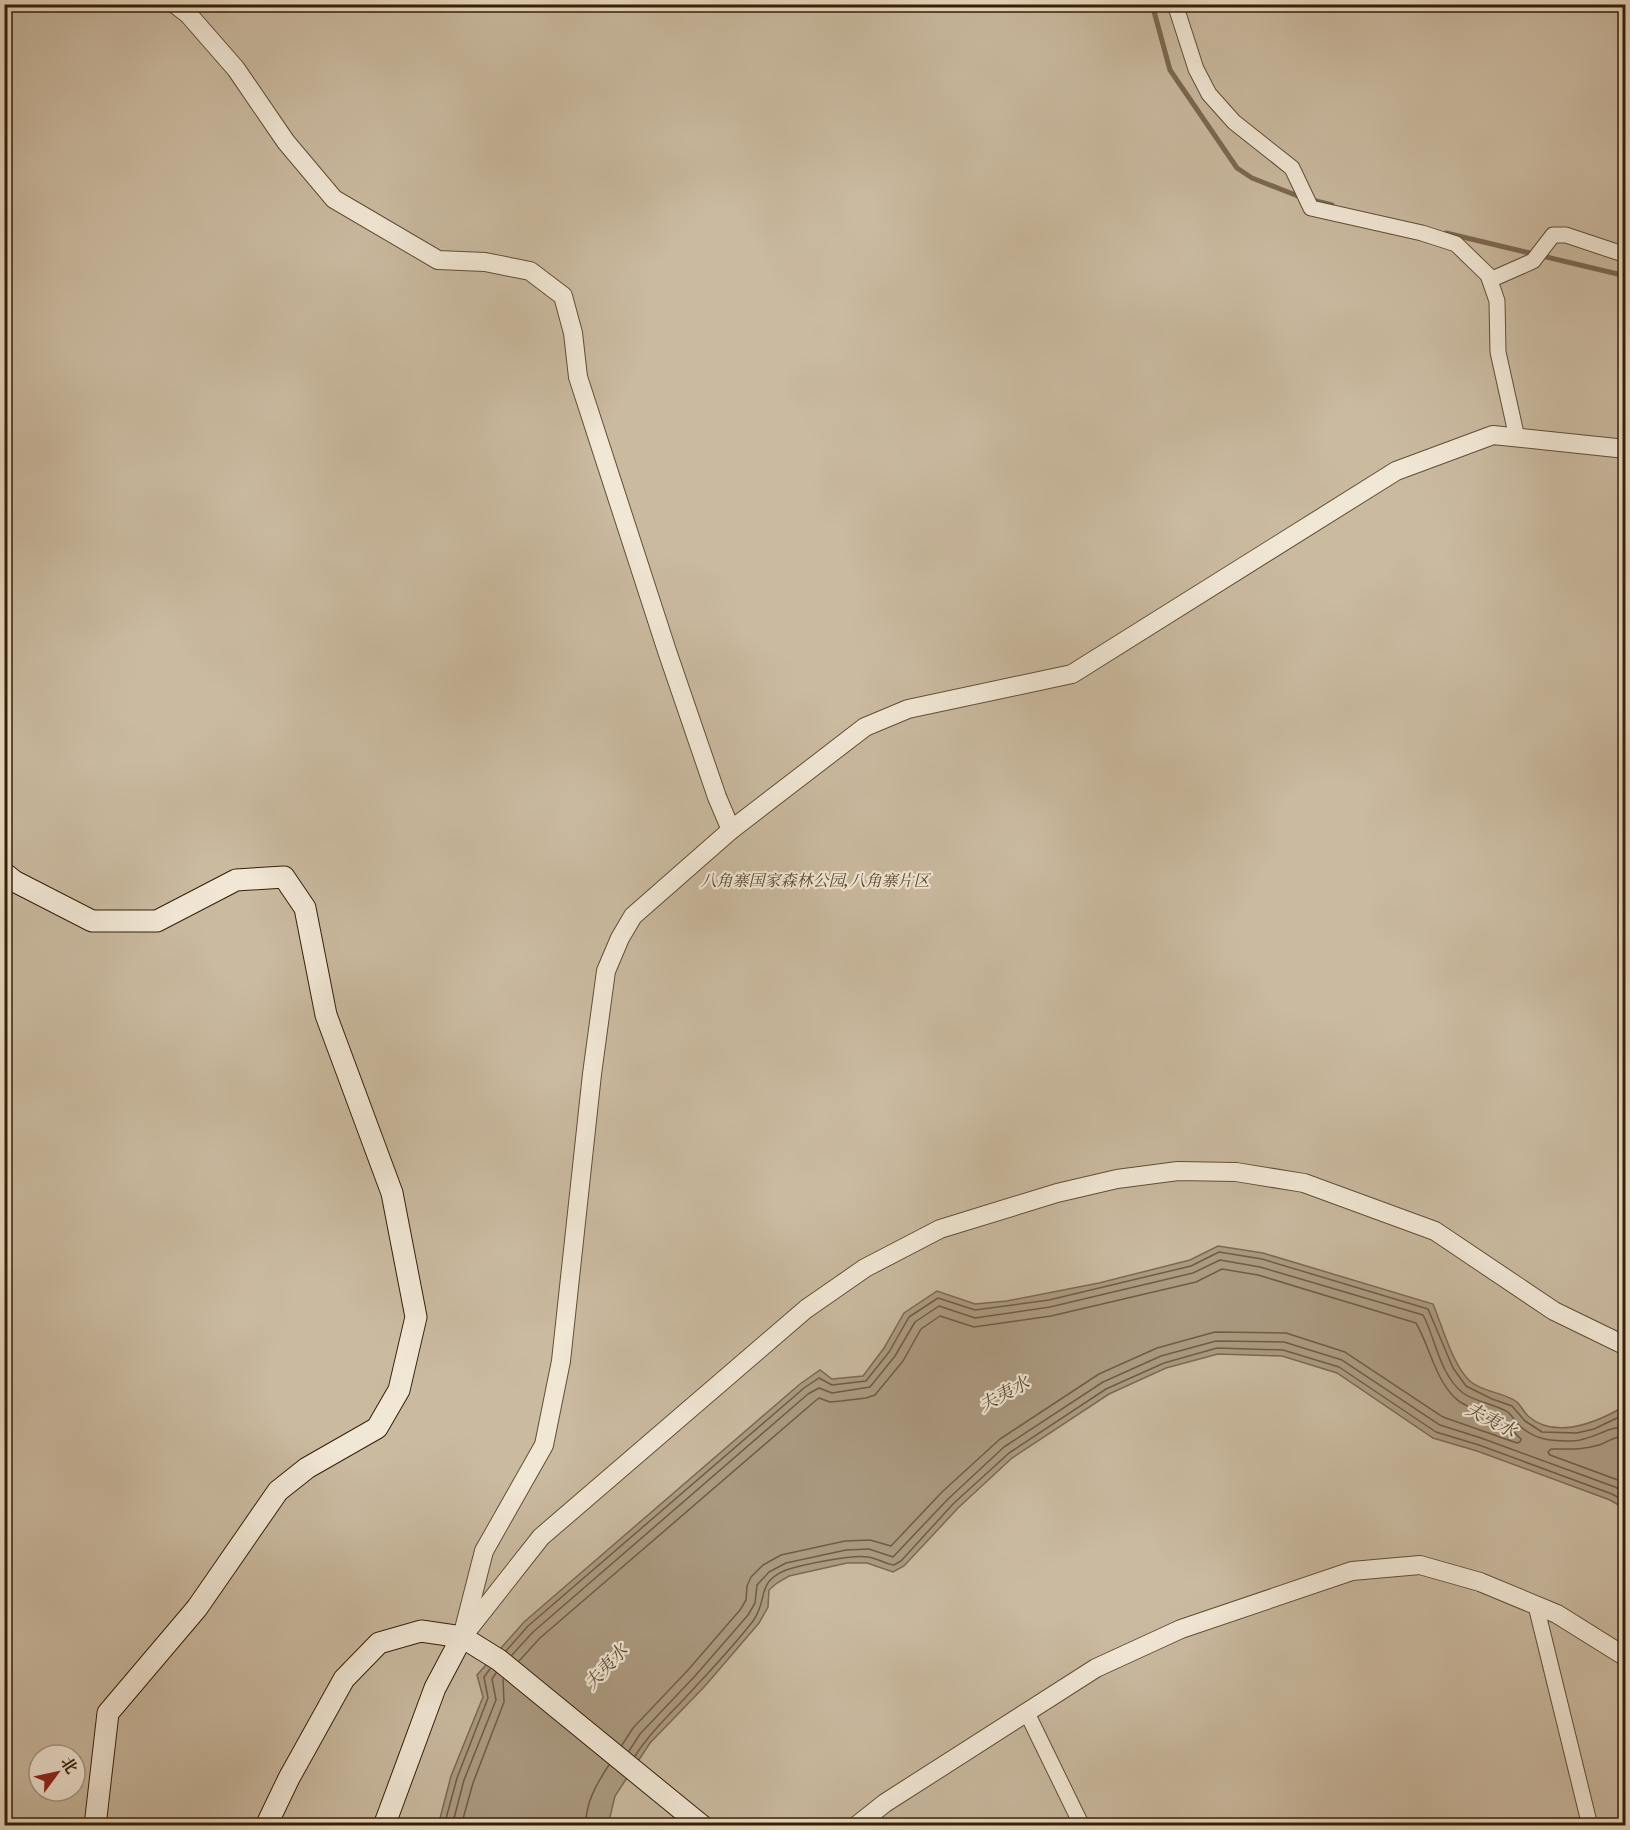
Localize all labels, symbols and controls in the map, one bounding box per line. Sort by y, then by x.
park label: 八角寨国家森林公园,八角寨片区 [700,870,932,890]
water label: 夫夷水 [975,1371,1035,1416]
water label: 夫夷水 [1462,1398,1522,1443]
water label: 夫夷水 [580,1638,634,1694]
north arrow [27,1743,87,1803]
text: 北 [57,1753,82,1777]

